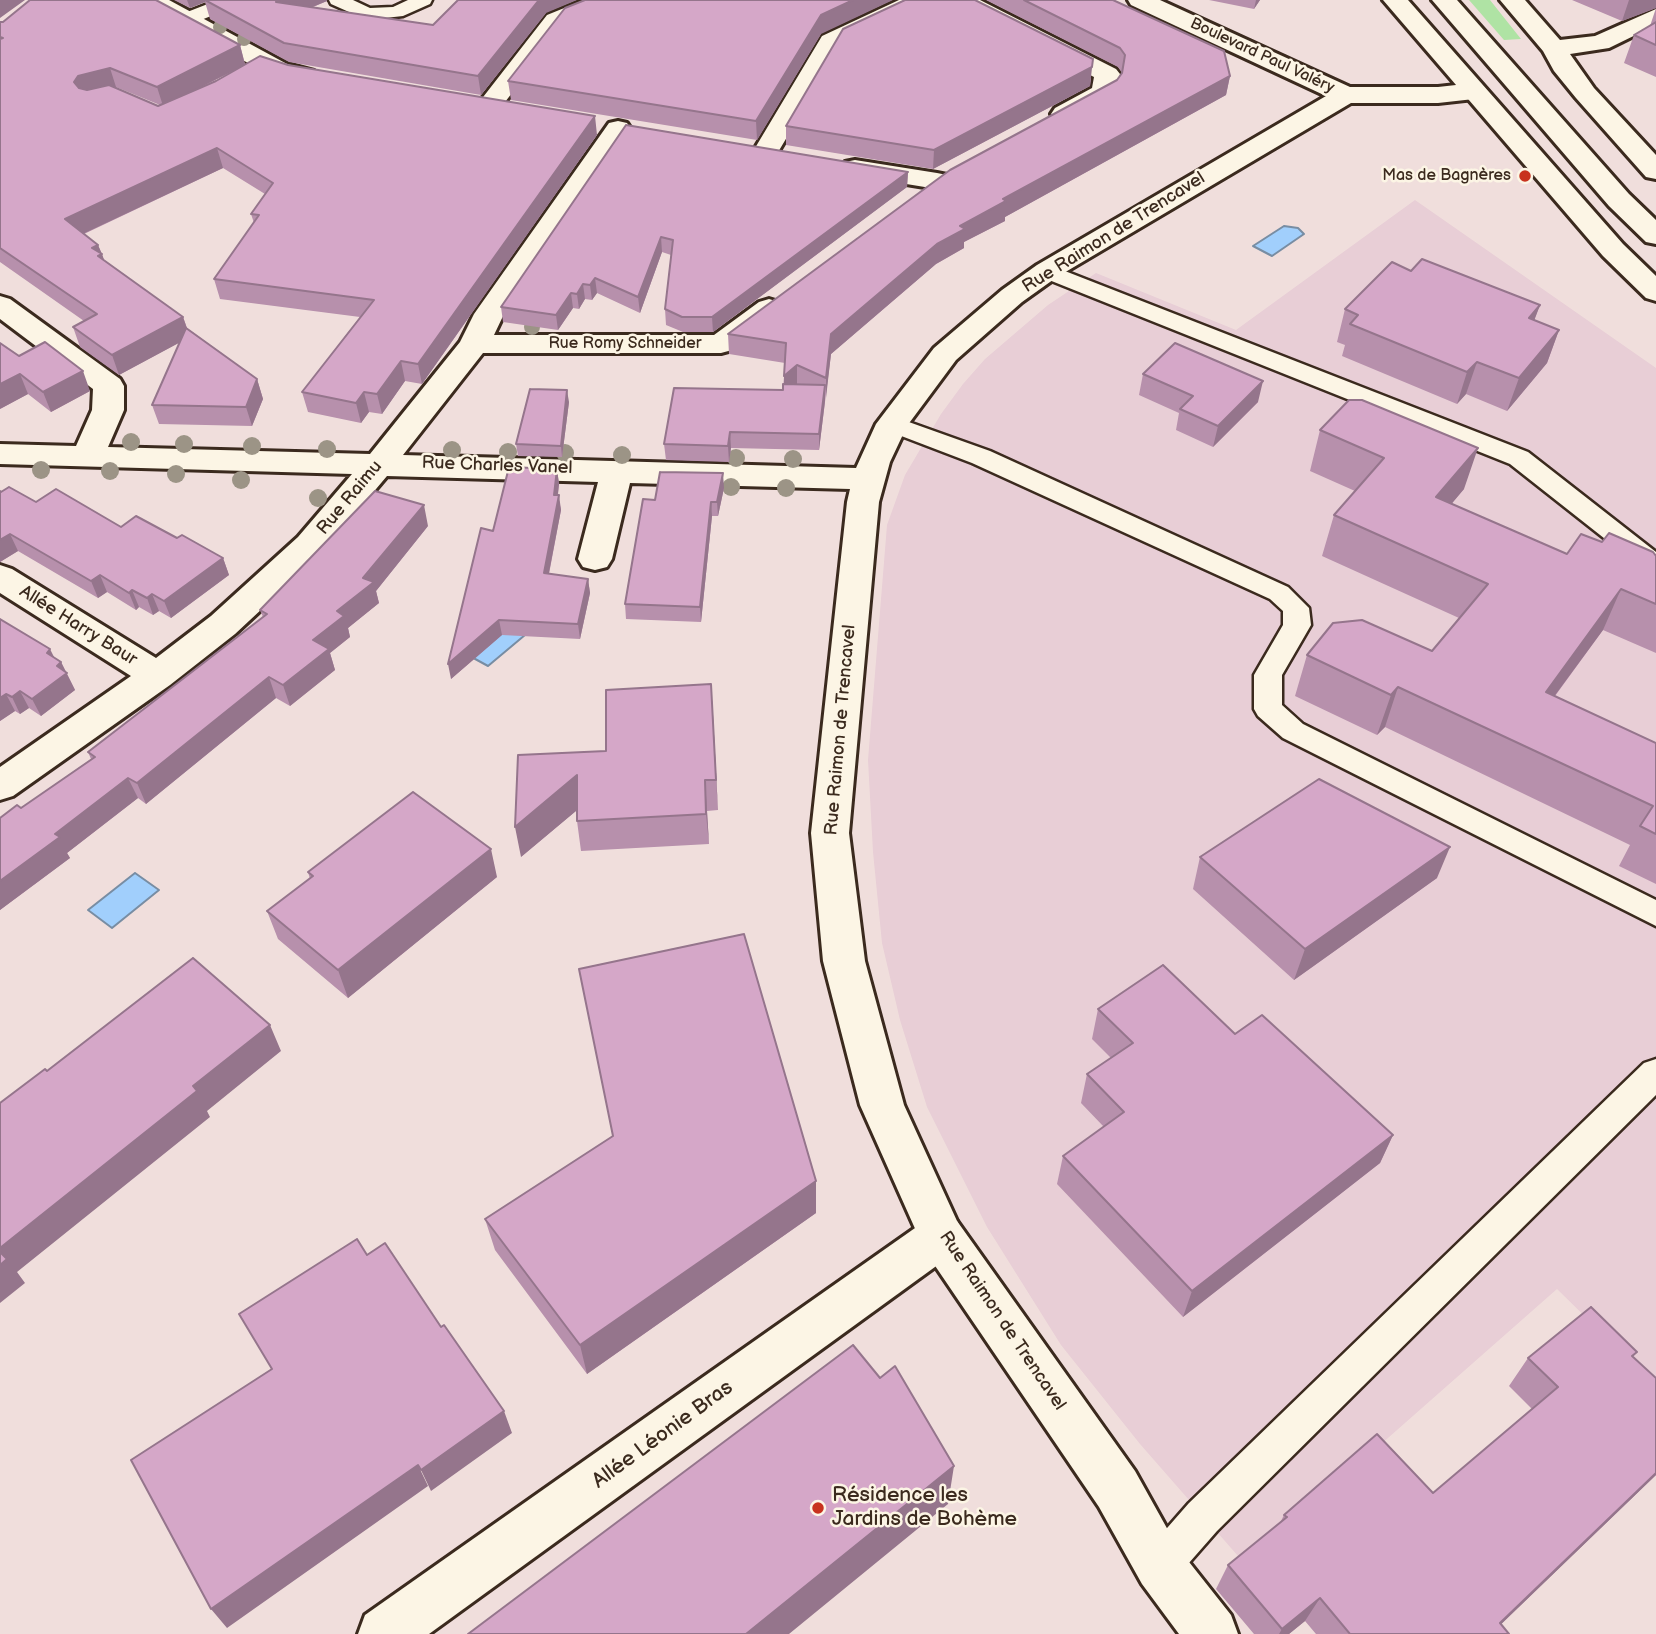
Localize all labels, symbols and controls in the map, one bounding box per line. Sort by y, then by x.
street label: Boulevard Paul Valéry [1187,14,1337,98]
place label: Mas de Bagnères [1382,166,1511,186]
street label: Rue Raimon de Trencavel [1019,168,1209,298]
marker: Mas de Bagnères [1517,168,1533,184]
street label: Rue Romy Schneider [548,334,702,354]
street label: Rue Charles Vanel [421,453,573,479]
street label: Rue Raimu [313,456,387,540]
street label: Allée Harry Baur [15,581,141,671]
street label: Rue Raimon de Trencavel [821,624,861,836]
street label: Rue Raimon de Trencavel [934,1227,1070,1415]
street label: Allée Léonie Bras [588,1376,738,1494]
place label: Résidence les Jardins de Bohème [832,1483,1017,1533]
marker: Résidence les Jardins de Bohème [810,1500,826,1516]

